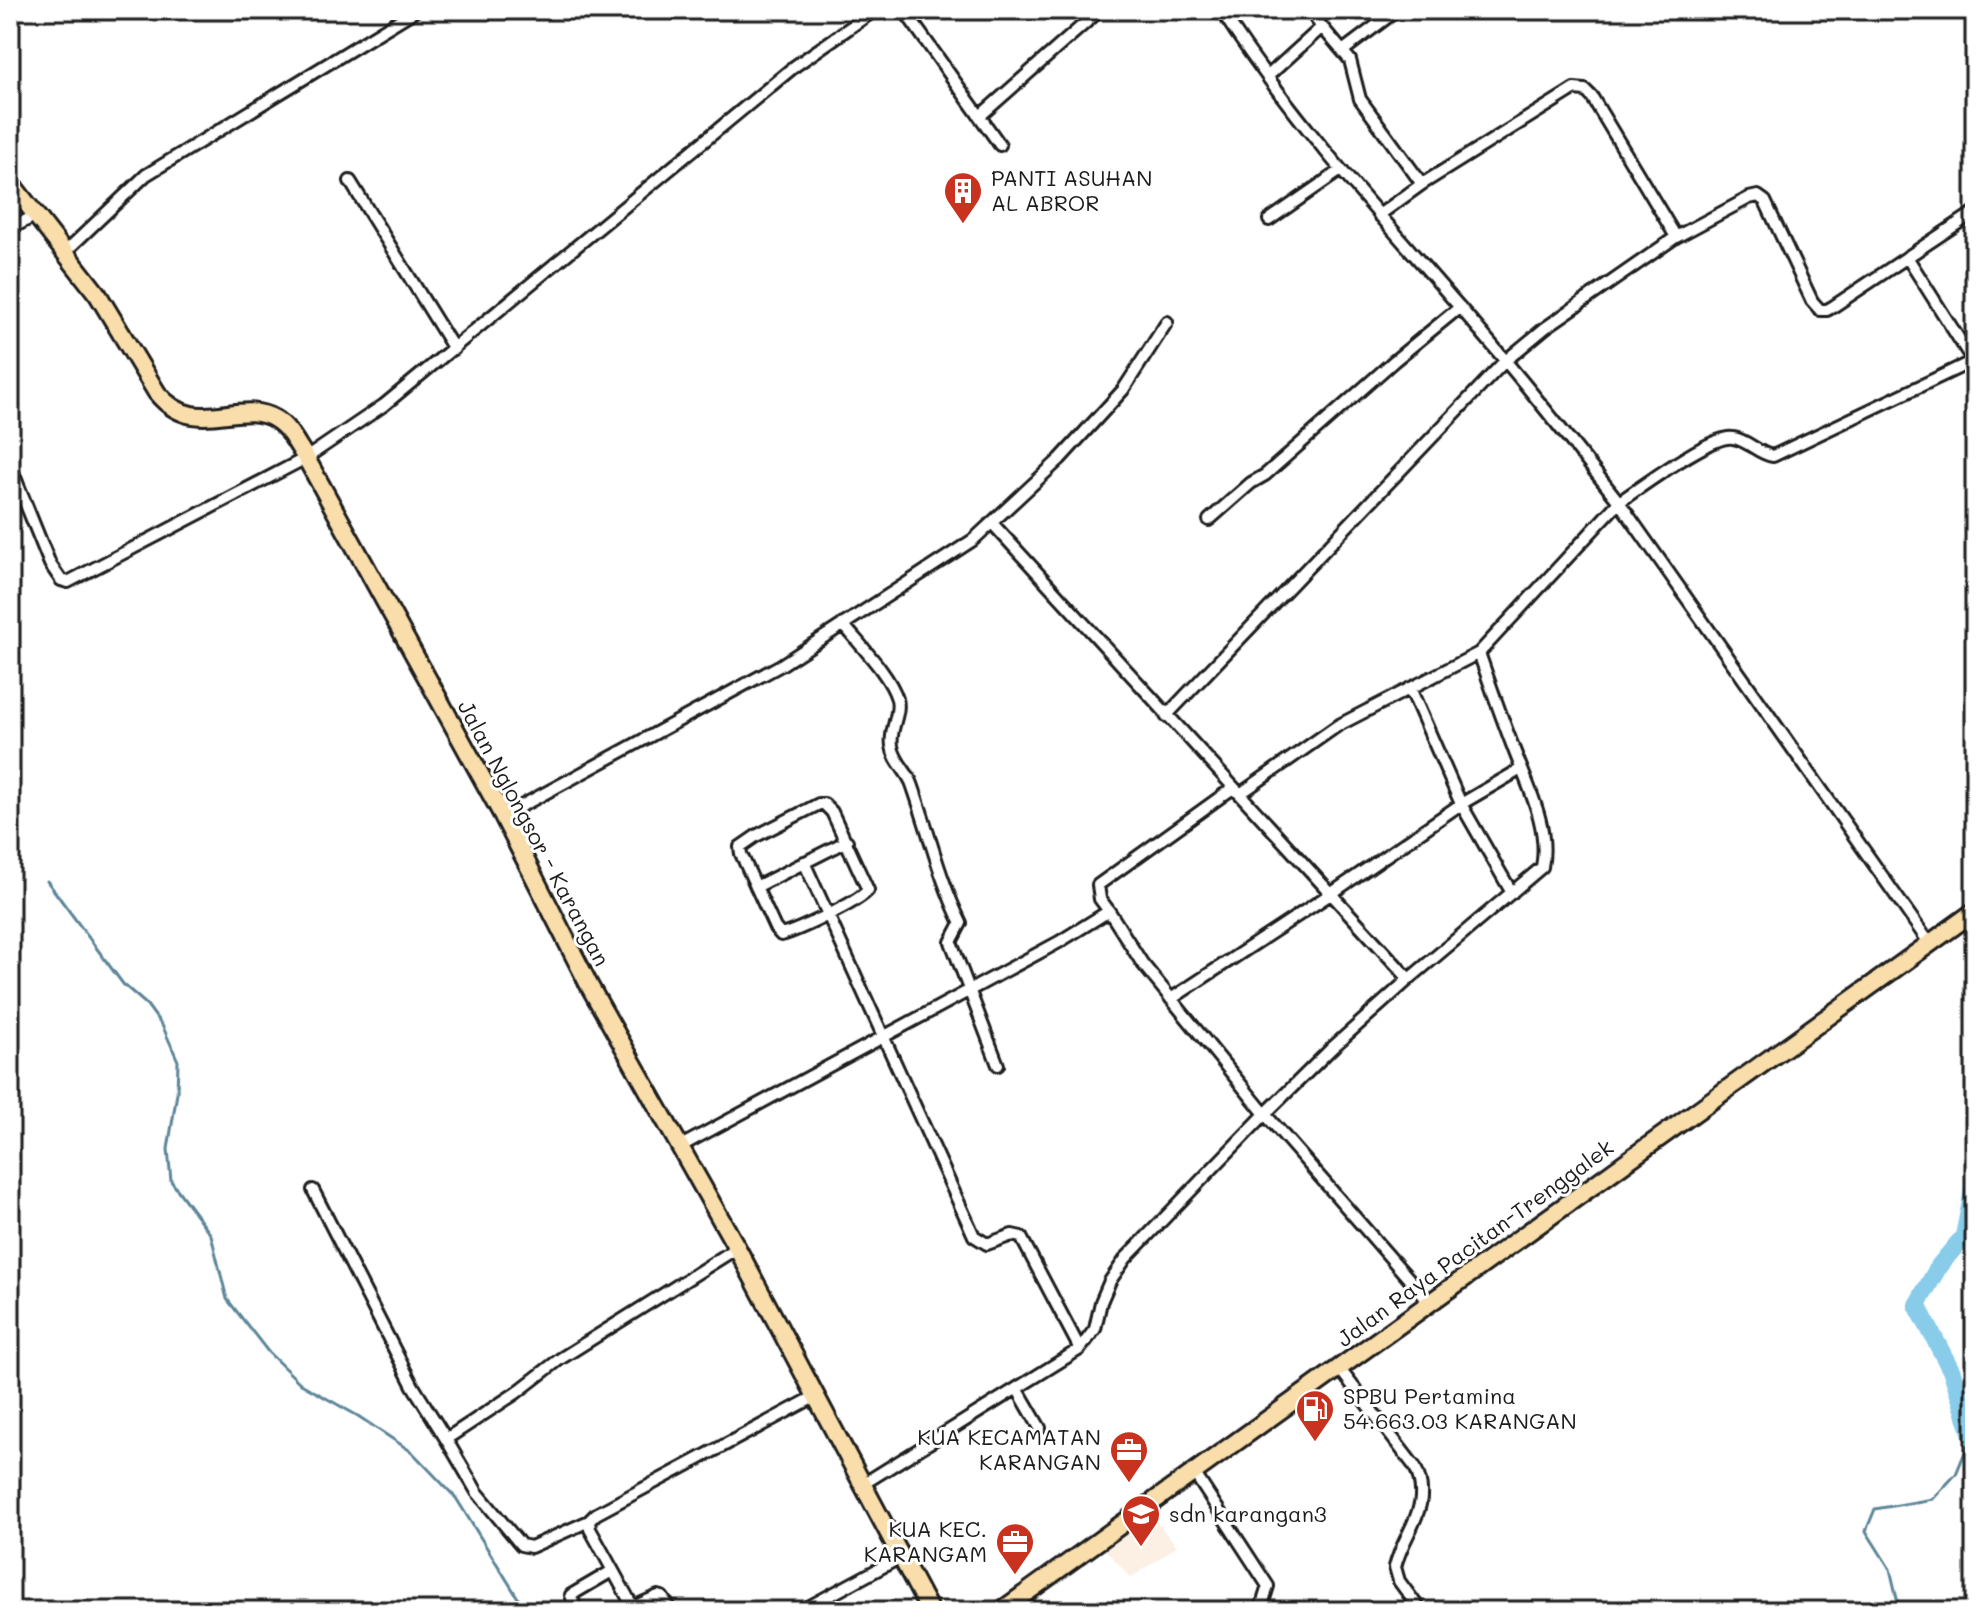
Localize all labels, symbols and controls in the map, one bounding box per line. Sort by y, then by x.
place label: PANTI ASUHAN AL ABROR [991,163,1153,217]
building icon: PANTI ASUHAN AL ABROR [942,170,984,225]
street label: Jalan Nglongsor - Karangan [452,695,617,971]
street label: Jalan Raya Pacitan-Trenggalek [1331,1132,1619,1353]
place label: SPBU Pertamina 54.663.03 KARANGAN [1343,1381,1577,1435]
fuel station icon: SPBU Pertamina 54.663.03 KARANGAN [1294,1388,1336,1443]
place label: KUA KECAMATAN KARANGAN [917,1422,1101,1476]
office icon: KUA KECAMATAN KARANGAN [1108,1429,1150,1484]
school or university icon: sdn karangan3 [1120,1493,1162,1548]
place label: sdn karangan3 [1169,1499,1327,1528]
place label: KUA KEC. KARANGAM [864,1514,987,1568]
office icon: KUA KEC. KARANGAM [994,1521,1036,1576]

